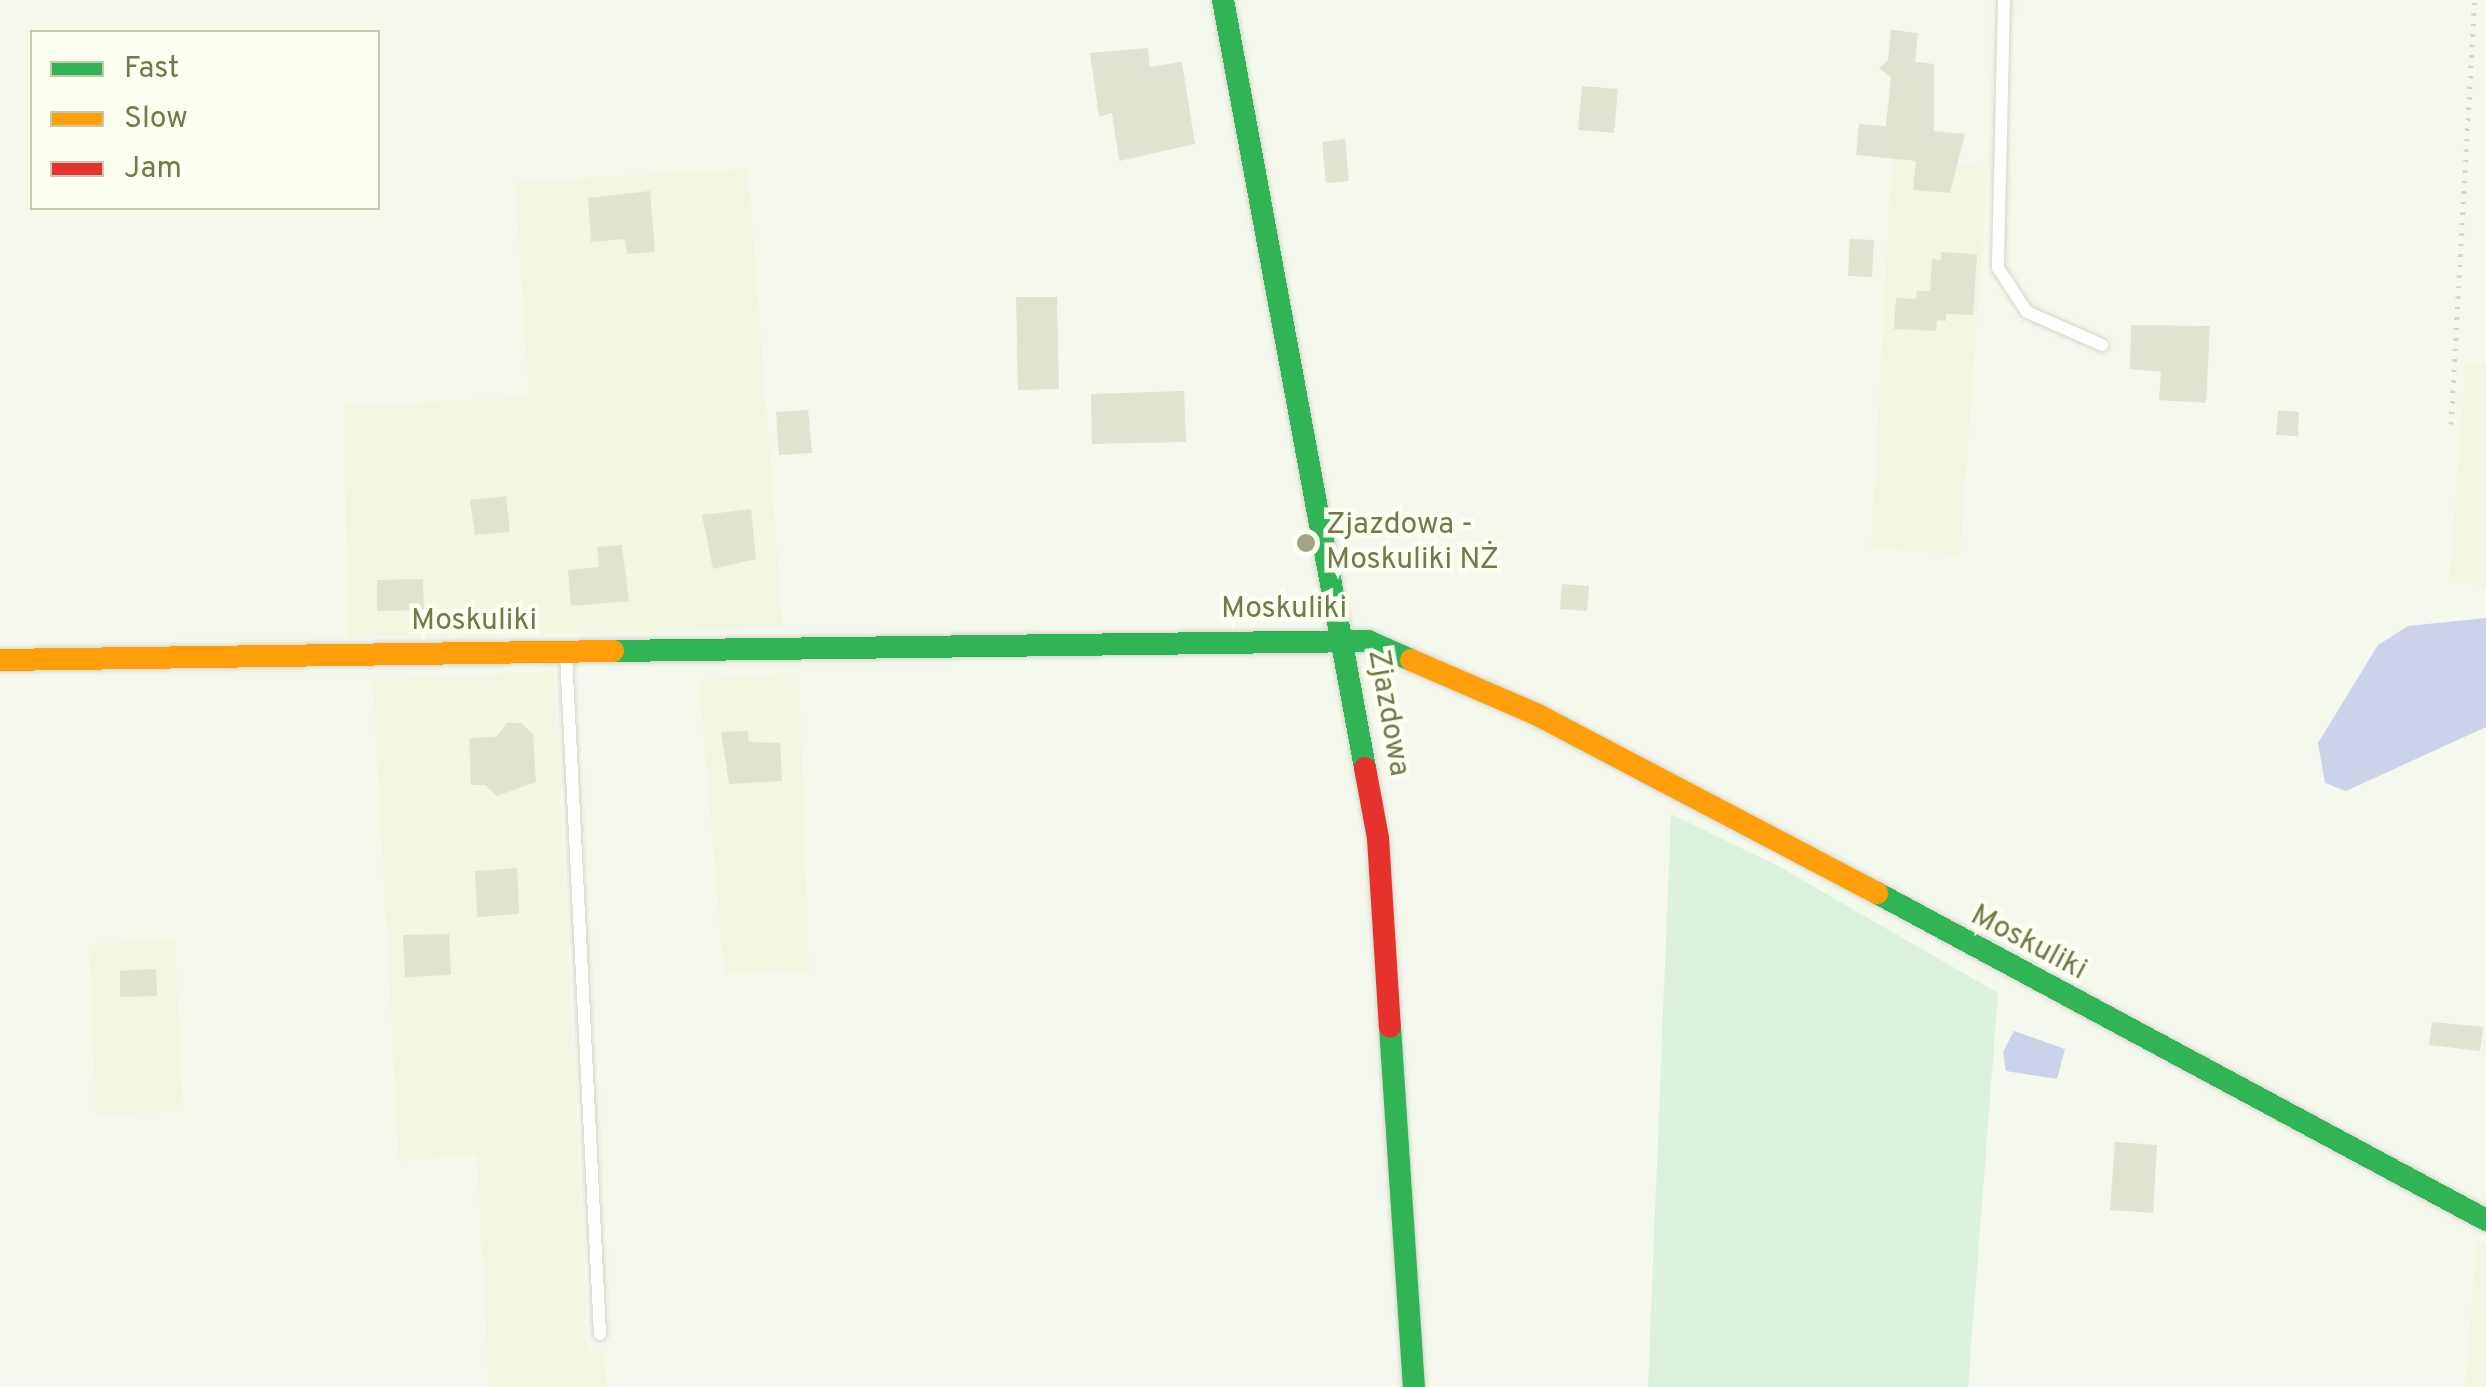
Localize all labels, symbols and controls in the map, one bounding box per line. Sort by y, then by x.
legend [30,30,380,210]
text: Fast [124,51,179,88]
text: Slow [124,101,188,138]
text: Jam [124,151,182,188]
place label: Zjazdowa - Moskuliki NŻ [1326,508,1499,578]
marker: Zjazdowa - Moskuliki NŻ [1295,532,1317,554]
street label: Moskuliki [1221,592,1347,628]
street label: Moskuliki [411,604,537,640]
street label: Zjazdowa [1358,647,1416,779]
street label: Moskuliki [1964,899,2092,989]

